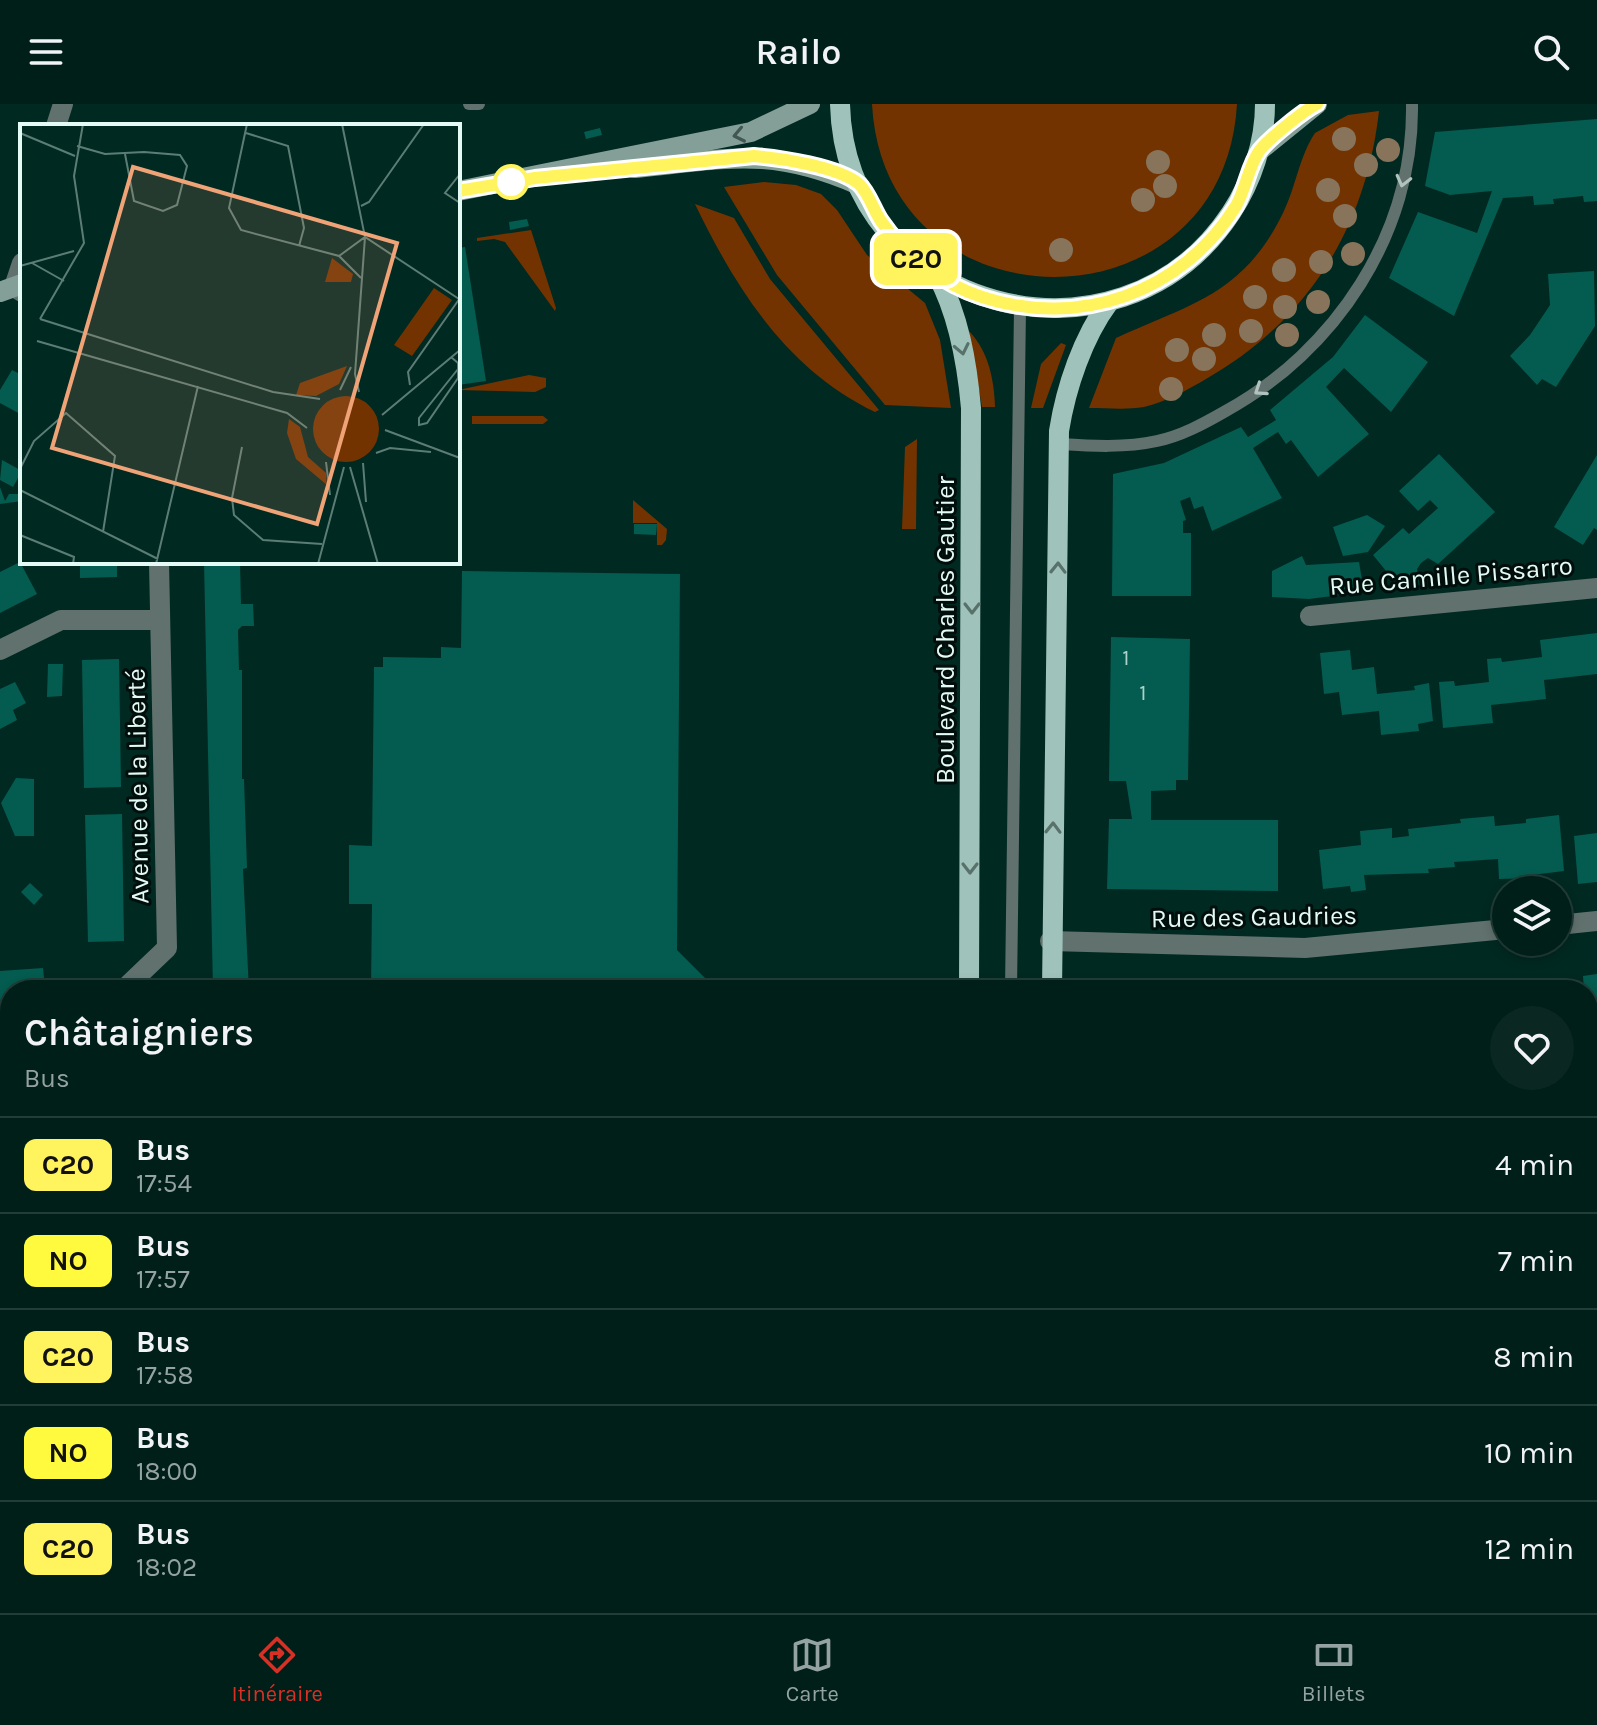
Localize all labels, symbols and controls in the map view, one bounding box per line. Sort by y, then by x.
icon: menu [24,30,68,74]
icon: search [1529,30,1573,74]
text: Railo [756,31,841,73]
inset map [20,124,460,564]
one-way arrow [732,126,746,143]
unlabelled marker [494,165,528,199]
one-way arrow [1396,174,1413,188]
line badge: C20 [870,233,962,285]
text: C20 [890,242,942,275]
one-way arrow [953,341,970,355]
one-way arrow [1254,381,1268,396]
street label: Boulevard Charles Gautier [930,475,961,784]
street label: Rue Camille Pissarro [1328,550,1574,602]
one-way arrow [1049,561,1066,574]
one-way arrow [963,602,981,615]
house number: 1 [1122,645,1130,671]
street label: Avenue de la Liberté [120,668,156,904]
house number: 1 [1139,680,1147,706]
one-way arrow [1044,821,1061,834]
one-way arrow [961,862,979,875]
map controls [1492,876,1572,956]
button: layers [1492,876,1572,956]
street label: Rue des Gaudries [1151,900,1357,934]
button: heart [1490,1006,1574,1090]
text: Châtaigniers [24,1010,254,1055]
text: Bus [24,1063,70,1094]
text: Bus [136,1132,190,1168]
text: 4 min [1495,1147,1574,1183]
text: C20 [42,1148,94,1181]
text: 17:54 [136,1168,192,1199]
text: Bus [136,1228,190,1264]
text: 7 min [1498,1243,1574,1279]
text: NO [48,1244,88,1277]
text: 17:57 [136,1264,190,1295]
text: Bus [136,1324,190,1360]
text: 8 min [1493,1339,1574,1375]
text: C20 [42,1340,94,1373]
text: 17:58 [136,1360,193,1391]
text: Bus [136,1420,190,1456]
text: 10 min [1484,1435,1574,1471]
text: NO [48,1436,88,1469]
text: 18:00 [136,1456,197,1487]
text: Bus [136,1516,190,1552]
text: 12 min [1484,1531,1574,1567]
text: C20 [42,1532,94,1565]
text: 18:02 [136,1552,197,1583]
tab: Itinéraire [231,1633,323,1707]
tab: Carte [786,1633,839,1707]
tab: Billets [1302,1633,1366,1707]

